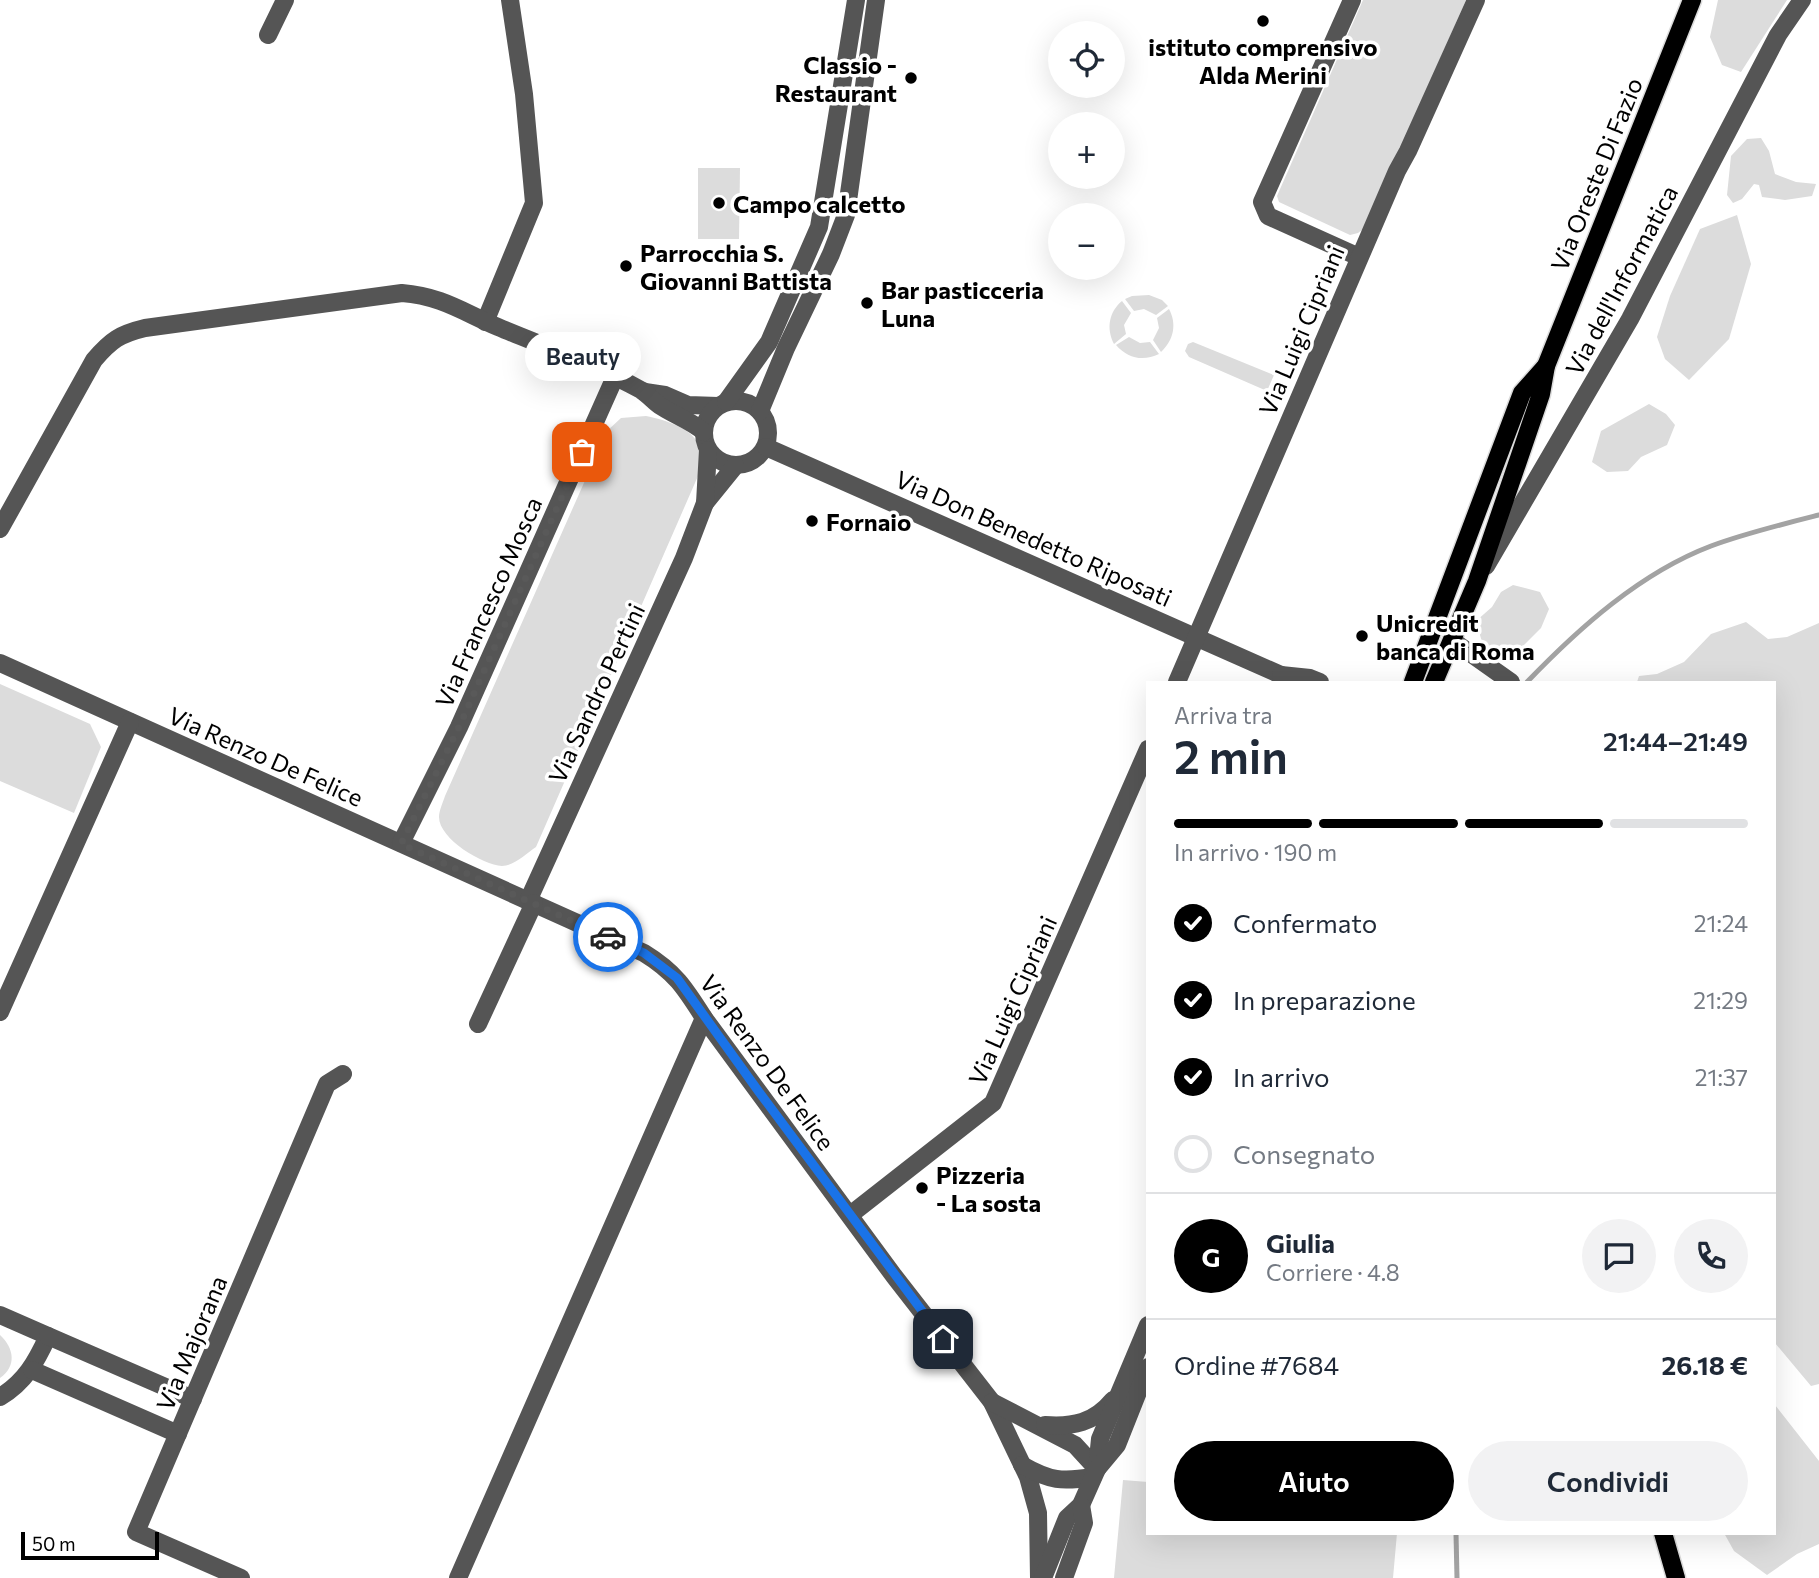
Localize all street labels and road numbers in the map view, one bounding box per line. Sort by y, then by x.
street label: Via Oreste Di Fazio [1544,73,1648,275]
street label: Via dell'Informatica [1559,180,1683,380]
street label: Via Luigi Cipriani [1252,241,1350,419]
street label: Via Don Benedetto Riposati [891,464,1177,612]
street label: Via Francesco Mosca [428,492,548,712]
street label: Via Sandro Pertini [542,599,650,787]
street label: Via Renzo De Felice [164,700,368,812]
street label: Via Luigi Cipriani [962,911,1062,1089]
street label: Via Renzo De Felice [695,969,841,1155]
street label: Via Majorana [150,1271,232,1415]

